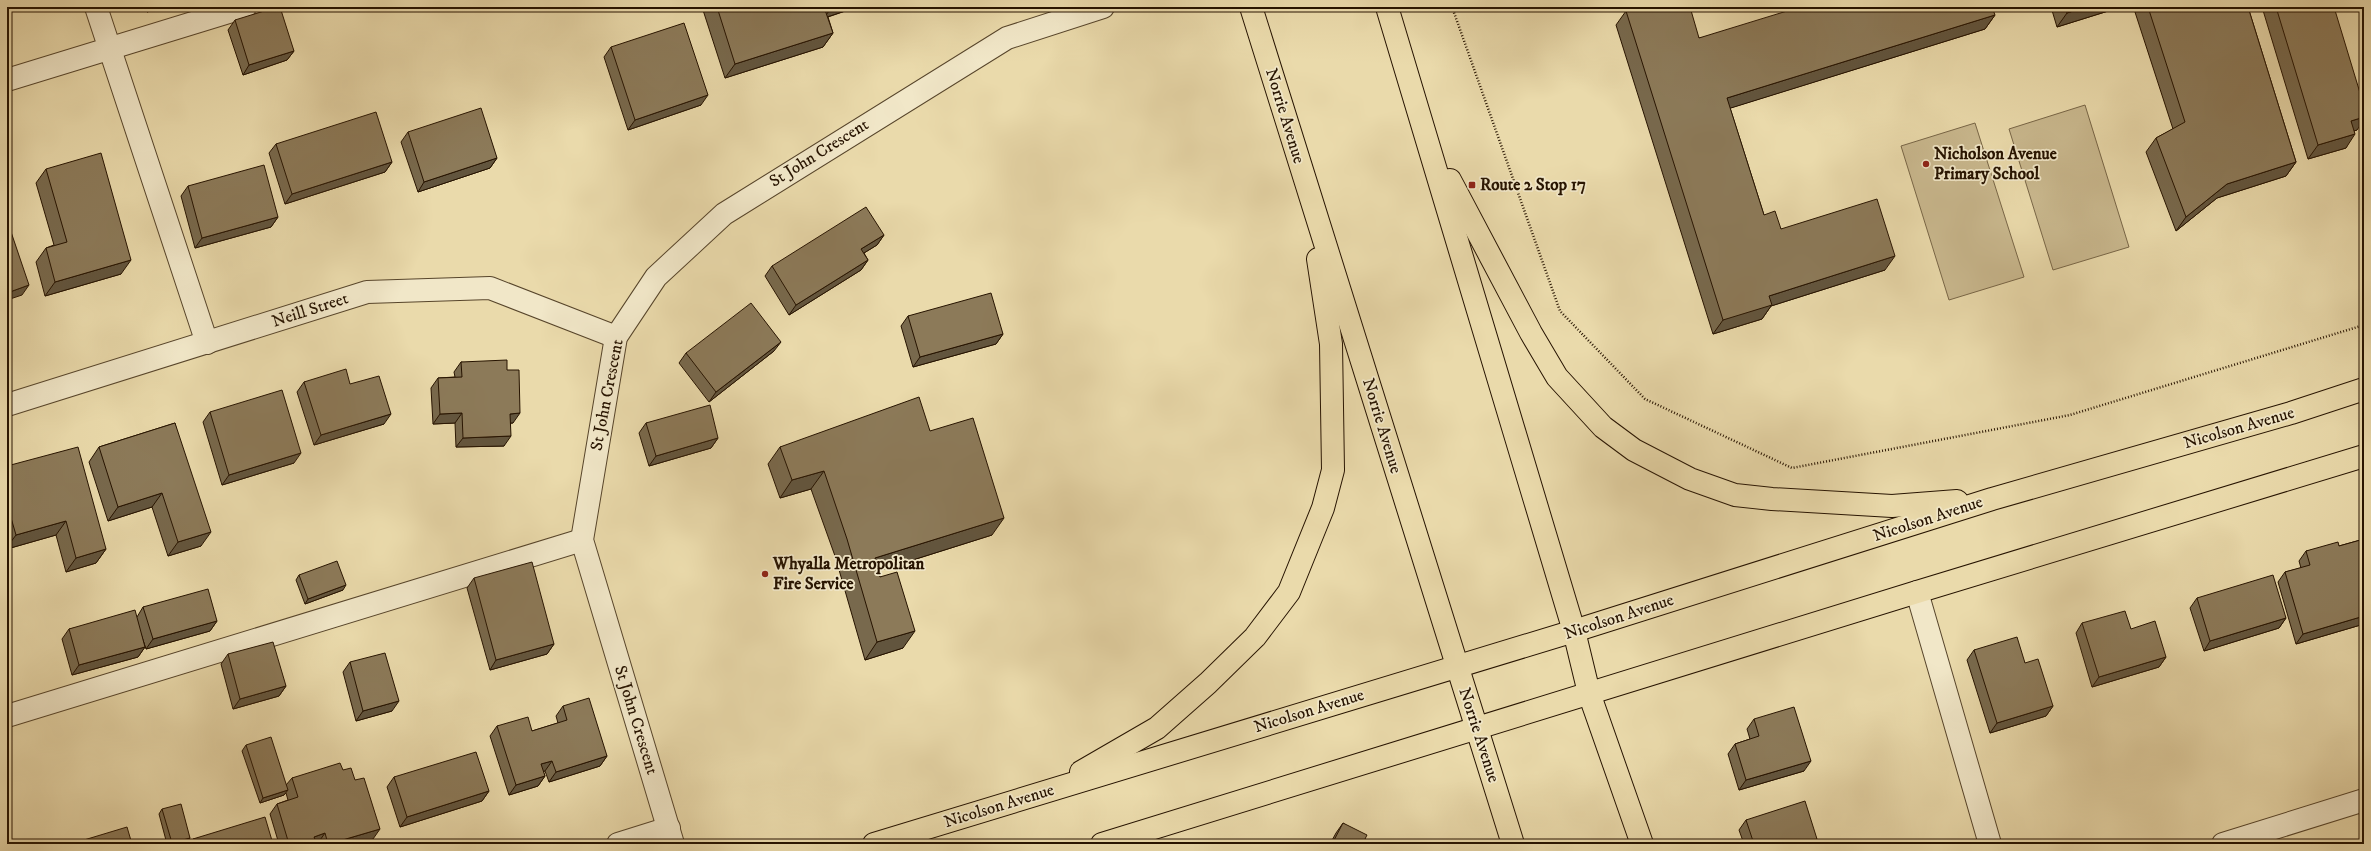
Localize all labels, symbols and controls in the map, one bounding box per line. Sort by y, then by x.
street label: Norrie Avenue [1260,66,1310,166]
street label: St John Crescent [765,113,873,192]
place label: Nicholson Avenue Primary School [1934,143,2057,185]
marker: Nicholson Avenue Primary School [1921,159,1931,169]
place label: Route 2 Stop 17 [1480,174,1586,196]
marker: Route 2 Stop 17 [1467,180,1477,190]
street label: Neill Street [269,287,352,333]
street label: St John Crescent [585,337,629,453]
street label: Norrie Avenue [1357,376,1407,476]
street label: Nicolson Avenue [2181,402,2297,454]
street label: Nicolson Avenue [1870,491,1986,547]
place label: Whyalla Metropolitan Fire Service [772,553,924,595]
marker: Whyalla Metropolitan Fire Service [760,569,770,579]
street label: Nicolson Avenue [1561,589,1677,645]
street label: St John Crescent [609,663,663,778]
street label: Nicolson Avenue [1251,684,1367,738]
street label: Norrie Avenue [1453,685,1505,785]
street label: Nicolson Avenue [941,779,1057,833]

